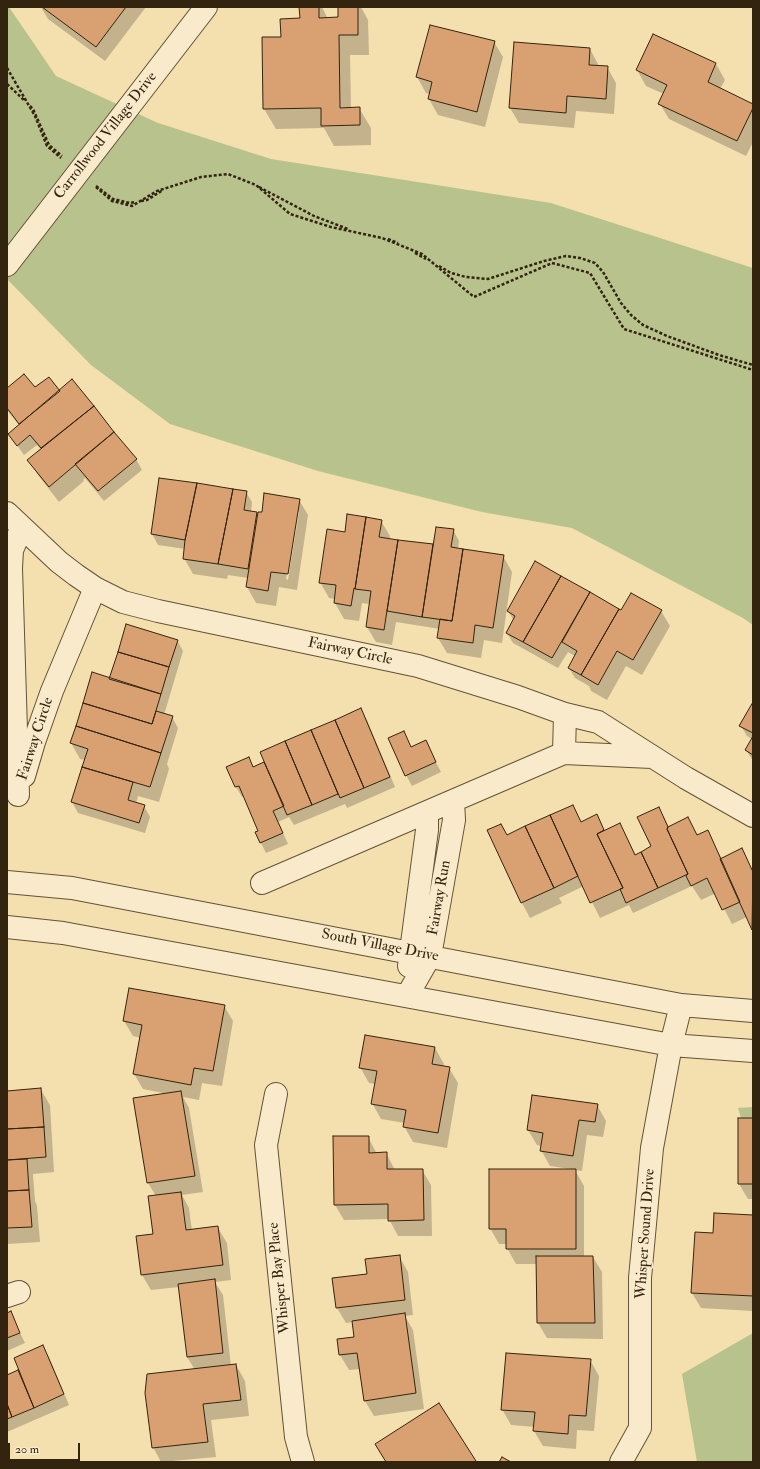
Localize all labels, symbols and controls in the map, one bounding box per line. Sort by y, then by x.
street label: Carrollwood Village Drive [51,69,161,203]
street label: Fairway Circle [306,634,394,670]
street label: Fairway Circle [14,695,58,783]
street label: Fairway Run [425,859,455,937]
street label: South Village Drive [320,926,440,966]
street label: Whisper Sound Drive [632,1168,660,1300]
street label: Whisper Bay Place [265,1221,295,1335]
scale bar [10,1435,82,1461]
text: 20 m [15,1442,39,1457]

